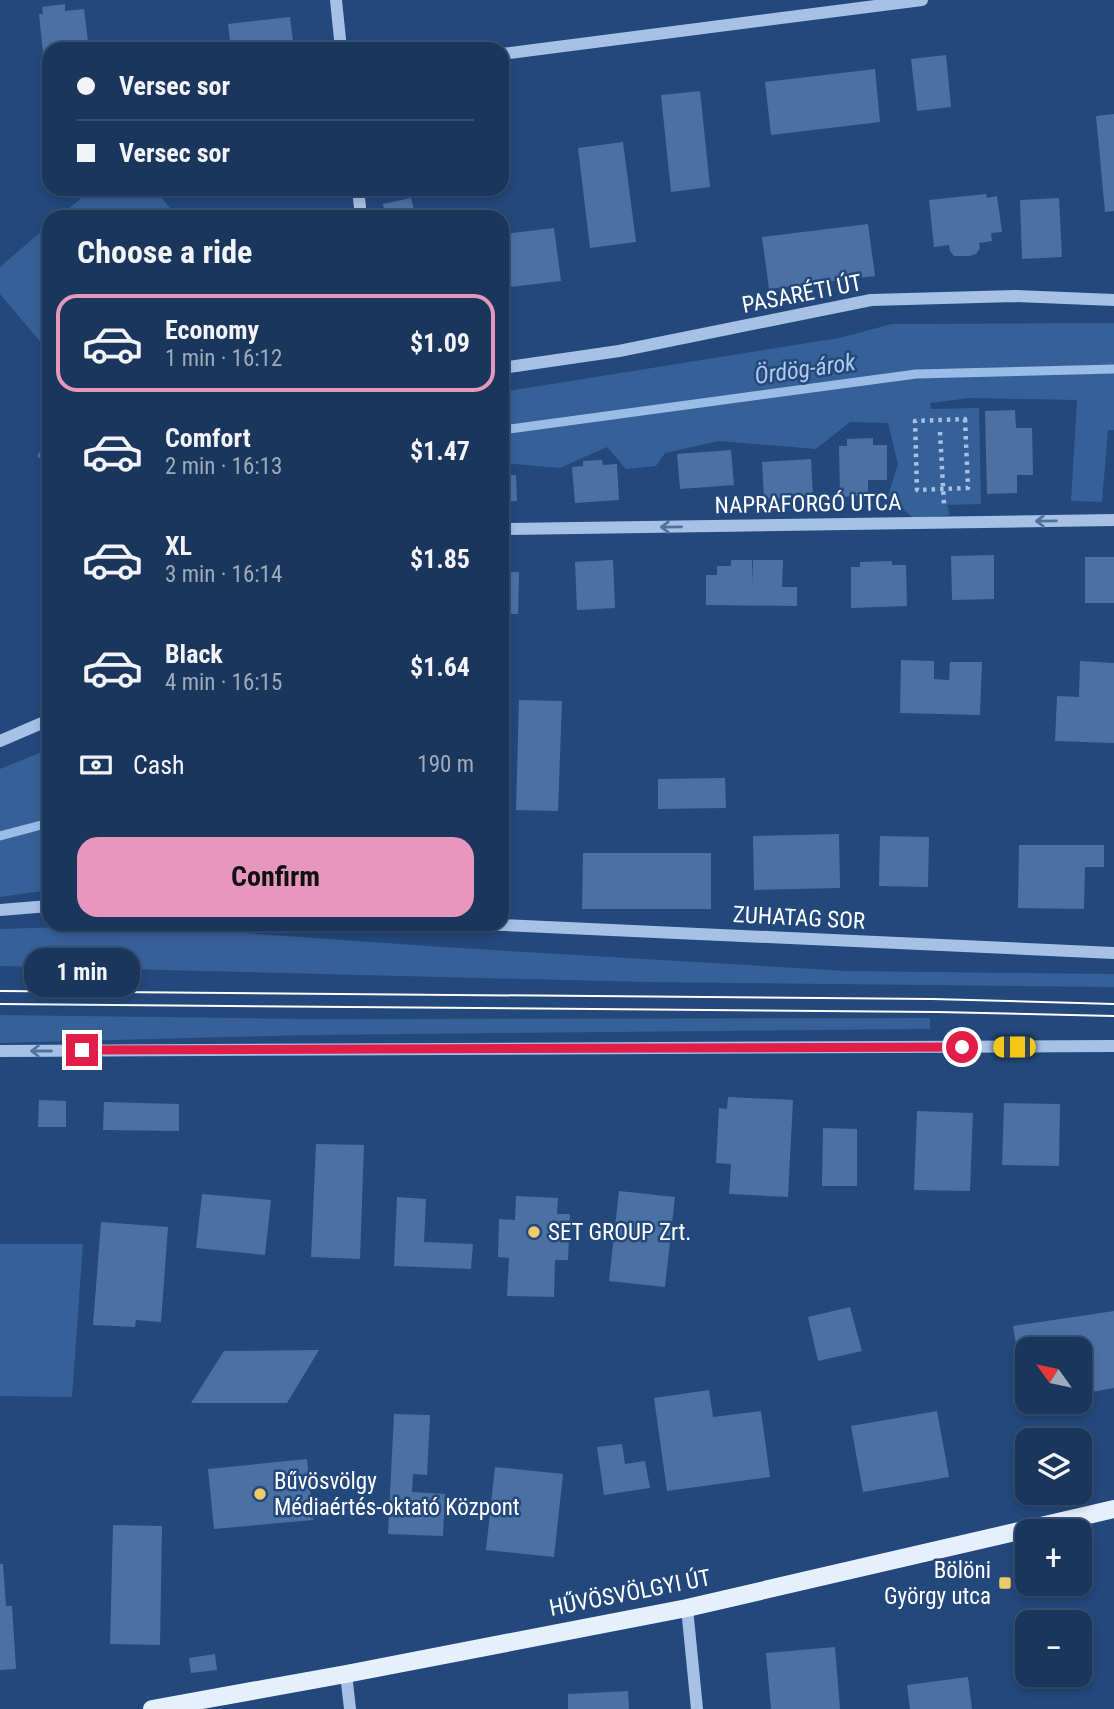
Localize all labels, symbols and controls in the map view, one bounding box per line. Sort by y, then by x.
text: Versec sor [119,71,230,101]
text: Versec sor [119,138,230,168]
text: Choose a ride [77,233,252,271]
street label: PASARÉTI ÚT [740,268,864,319]
icon: car [81,312,144,375]
text: Economy [165,315,259,345]
text: $1.09 [410,328,470,358]
text: 1 min · 16:12 [165,345,282,372]
water label: Ördög-árok [753,348,858,390]
icon: car [81,420,144,483]
text: Comfort [165,423,251,453]
text: $1.47 [410,436,470,466]
text: 2 min · 16:13 [165,453,282,480]
street label: NAPRAFORGÓ UTCA [714,488,902,519]
one-way arrow [1035,514,1058,528]
one-way arrow [660,520,683,533]
icon: car [81,528,144,591]
text: XL [165,531,192,561]
text: $1.85 [410,544,470,574]
text: 3 min · 16:14 [165,561,282,588]
icon: car [81,636,144,699]
text: Black [165,639,223,669]
text: $1.64 [410,652,470,682]
text: 4 min · 16:15 [165,669,282,696]
icon: cash [77,746,115,784]
text: Cash [133,750,185,780]
text: 190 m [417,751,474,778]
button: Confirm [77,837,474,917]
street label: ZUHATAG SOR [732,901,866,935]
callout: 1 min [24,948,140,998]
text: 1 min [56,959,108,986]
route start [946,1031,978,1063]
route end [66,1034,98,1066]
car [994,1037,1036,1058]
one-way arrow [30,1044,53,1057]
place label: SET GROUP Zrt. [548,1219,691,1246]
marker: SET GROUP Zrt. [526,1224,542,1240]
north arrow [1015,1337,1092,1414]
map controls [1015,1337,1092,1687]
button: layers [1015,1428,1092,1505]
place label: Bűvösvölgy Médiaértés-oktató Központ [274,1468,520,1521]
marker: Bűvösvölgy Médiaértés-oktató Központ [252,1486,268,1502]
button: + [1015,1519,1092,1596]
place label: Bölöni György utca [884,1557,991,1610]
street label: HŰVÖSVÖLGYI ÚT [547,1563,713,1622]
marker: Bölöni György utca [997,1575,1013,1591]
button: − [1015,1610,1092,1687]

